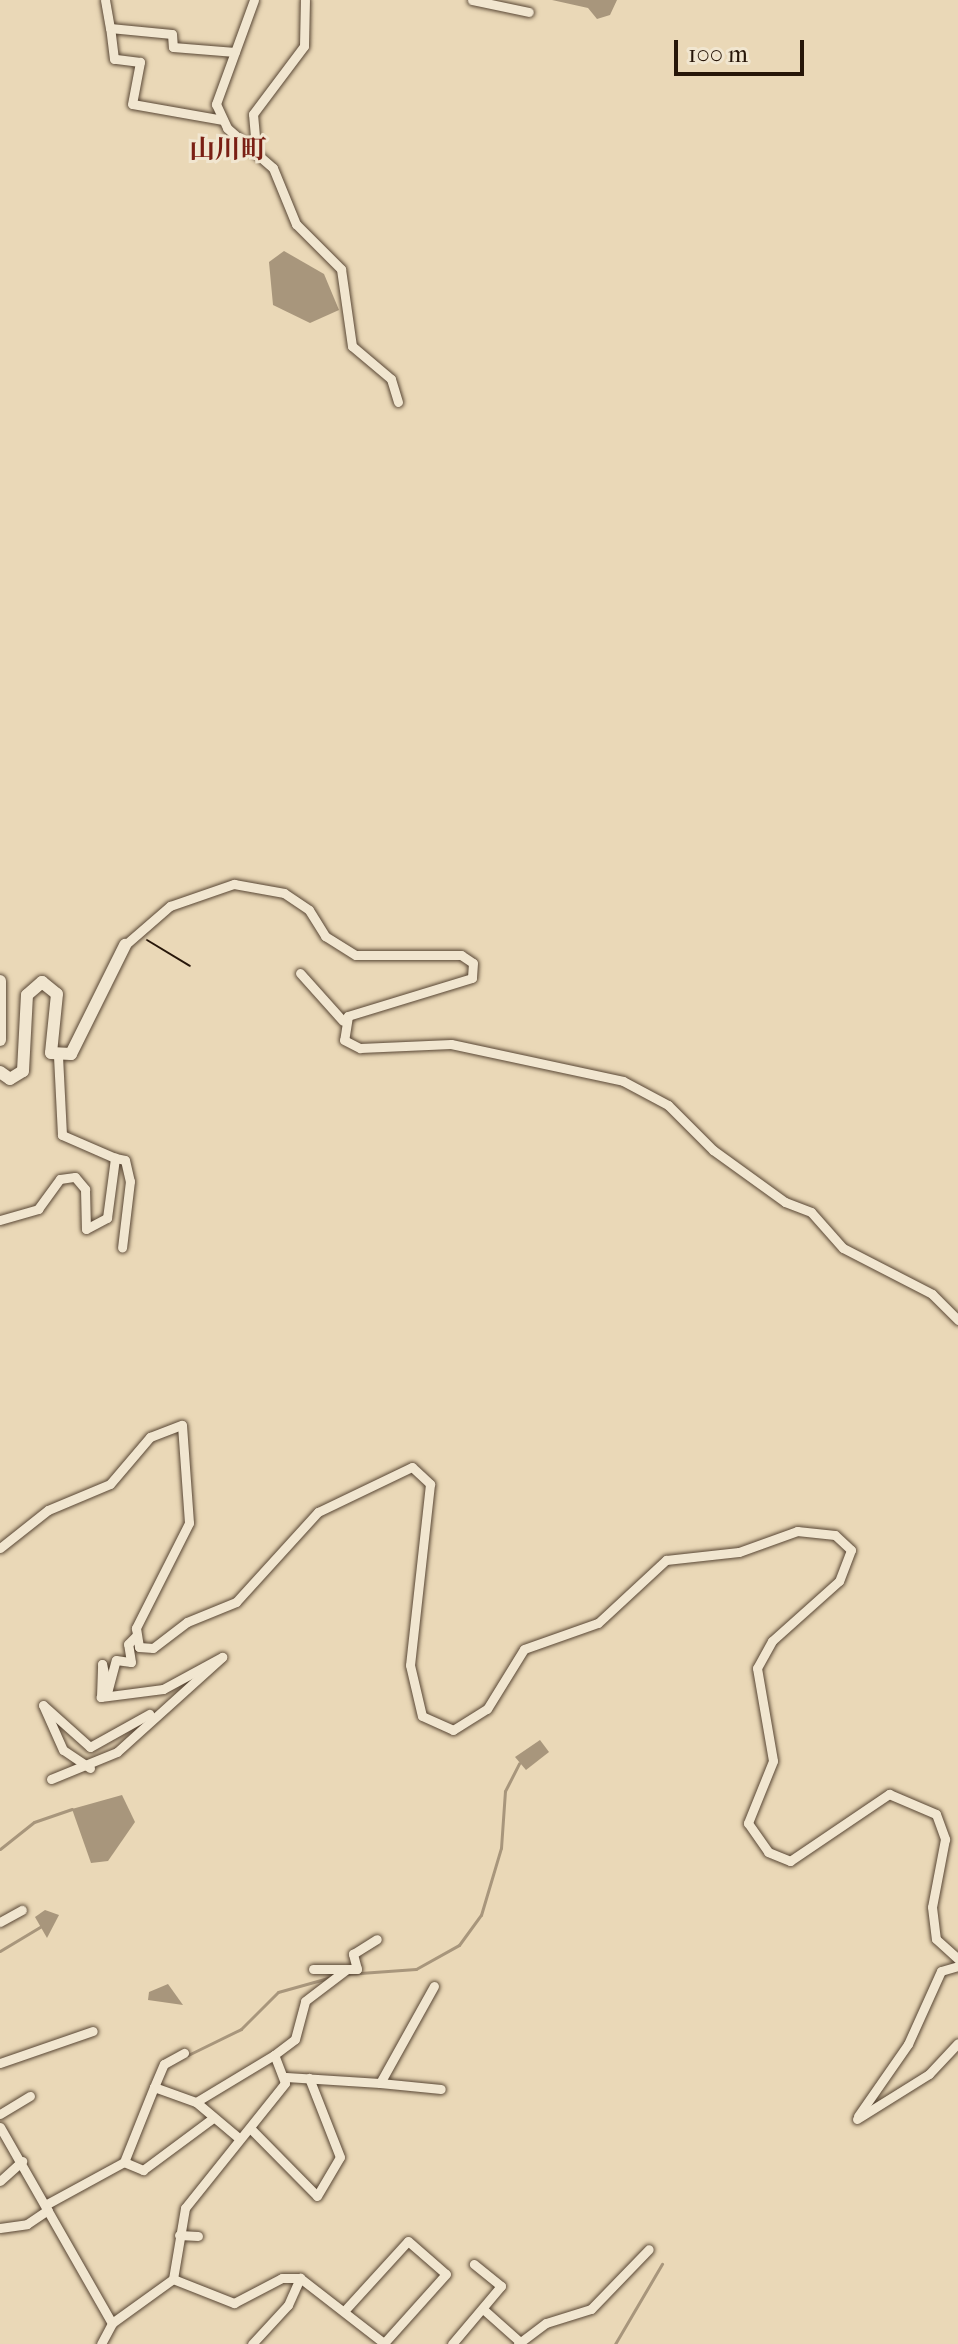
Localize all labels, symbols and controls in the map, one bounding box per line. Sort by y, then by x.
scale bar [678,24,808,74]
text: 100 m [688,40,748,68]
district label: 山川町 [189,134,267,166]

